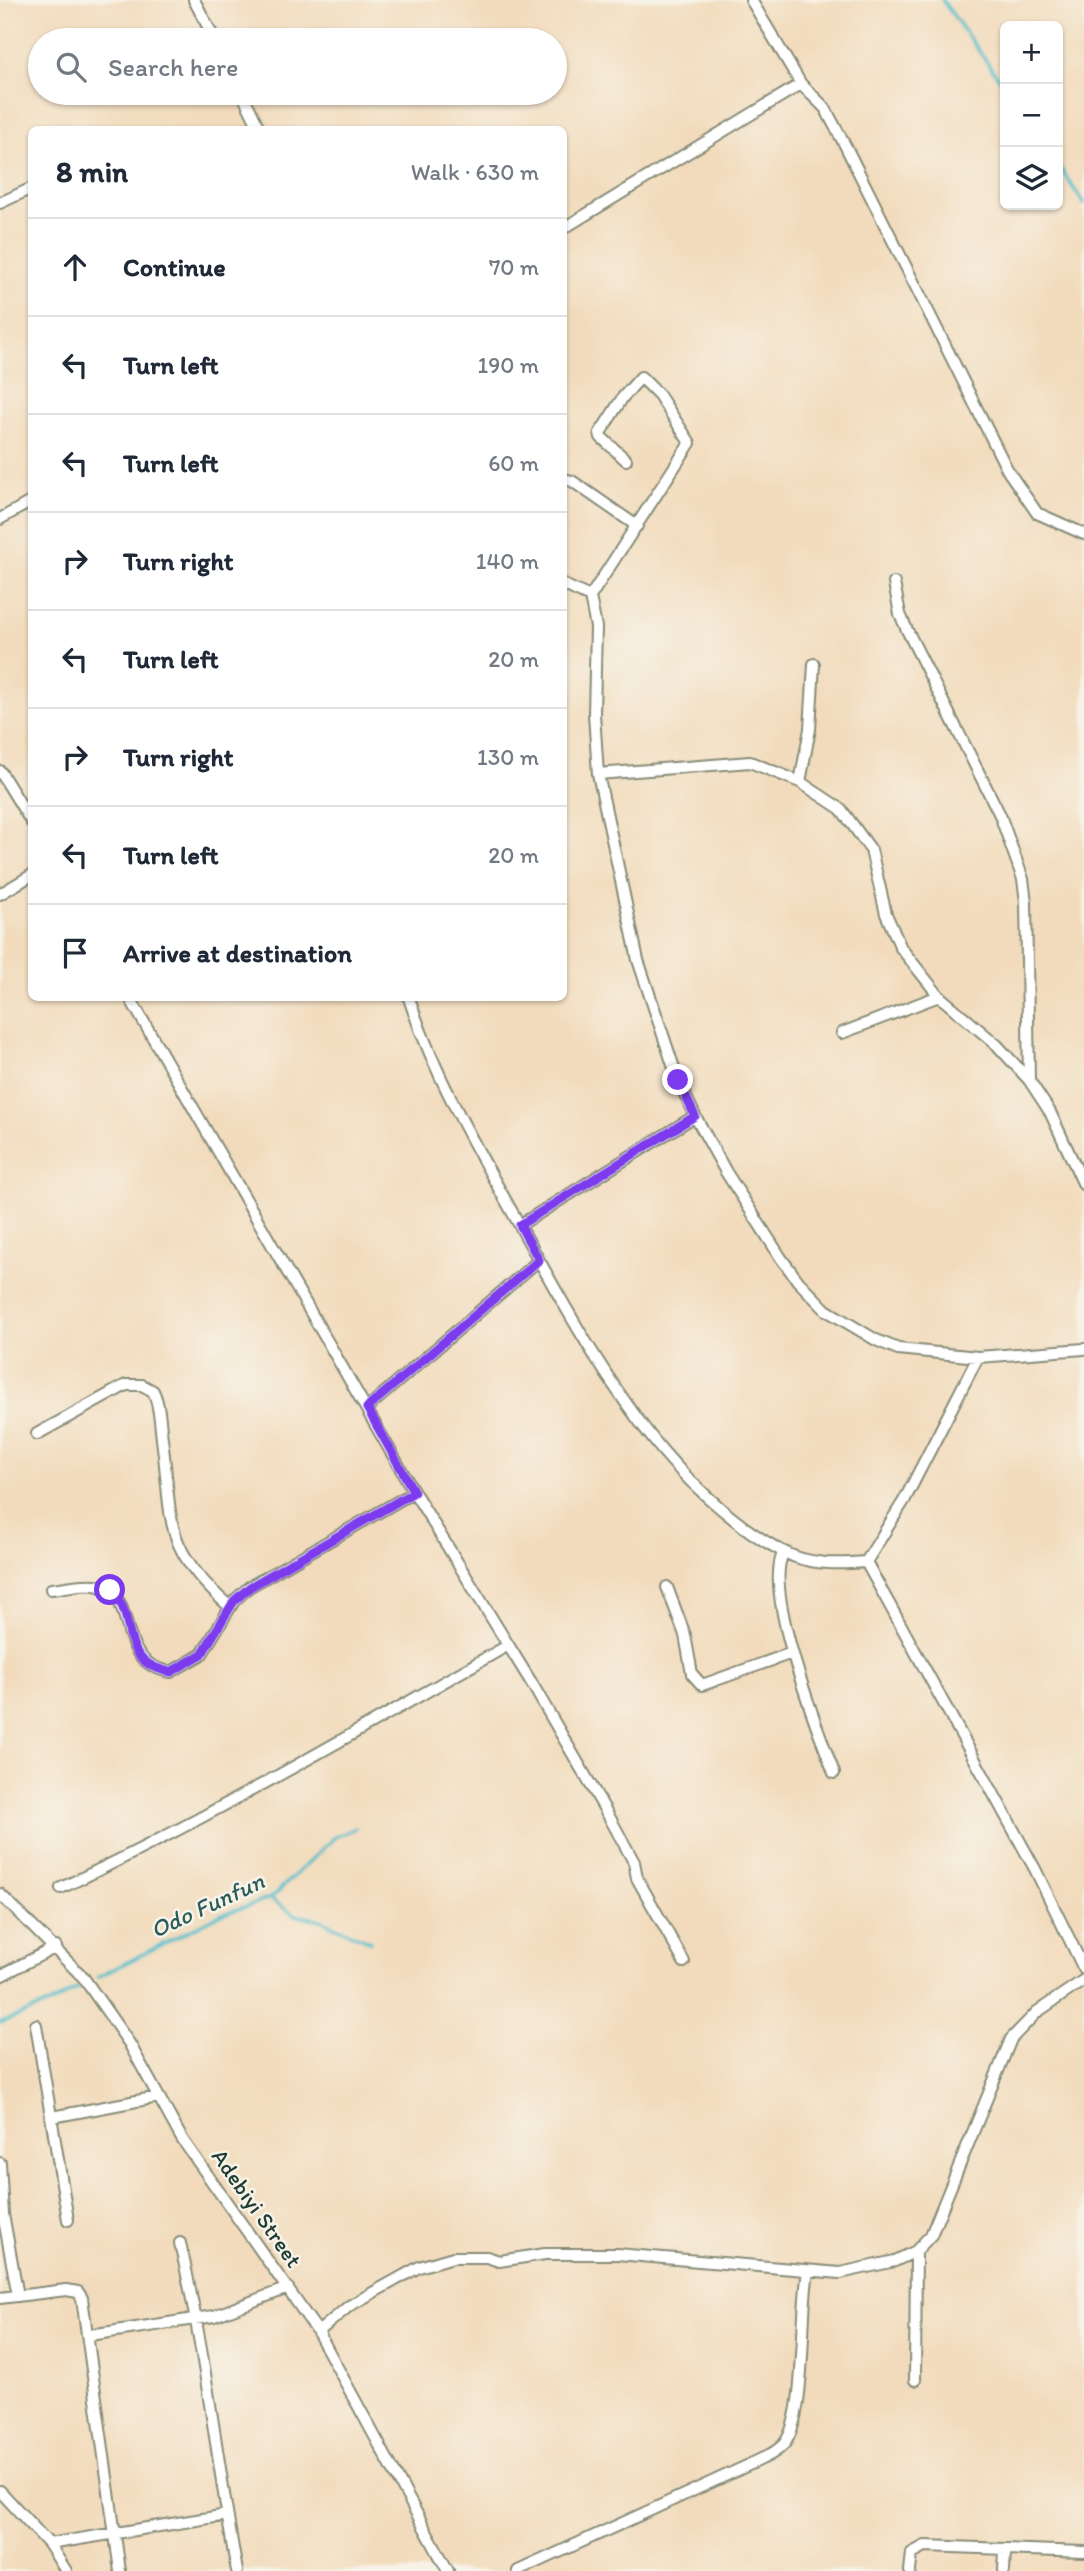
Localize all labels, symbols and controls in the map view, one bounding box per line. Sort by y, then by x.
map controls [1000,21,1063,210]
button: + [1000,21,1063,84]
search box [28,28,567,105]
icon: search [52,48,90,86]
text: Search here [108,51,238,83]
button: − [1000,84,1063,147]
button: layers [1000,147,1063,210]
text: 8 min [56,153,128,190]
text: Walk · 630 m [411,158,539,186]
icon: ahead [56,248,94,286]
text: Continue [123,251,226,283]
text: 70 m [489,253,539,281]
icon: left [56,346,94,384]
text: Turn left [123,349,219,381]
text: 190 m [478,351,539,379]
icon: left [56,444,94,482]
text: Turn left [123,447,219,479]
text: 60 m [488,449,539,477]
icon: right [56,542,94,580]
text: Turn right [123,545,234,577]
text: 140 m [476,547,539,575]
icon: left [56,640,94,678]
text: Turn left [123,643,219,675]
text: 20 m [488,645,539,673]
icon: right [56,738,94,776]
text: Turn right [123,741,234,773]
text: 130 m [477,743,539,771]
icon: left [56,836,94,874]
text: Turn left [123,839,219,871]
text: 20 m [488,841,539,869]
icon: arrive [56,934,94,972]
text: Arrive at destination [123,937,352,969]
route end [662,1064,693,1095]
route start [94,1574,125,1605]
water label: Odo Funfun [145,1866,269,1944]
street label: Adebiyi Street [206,2143,308,2273]

